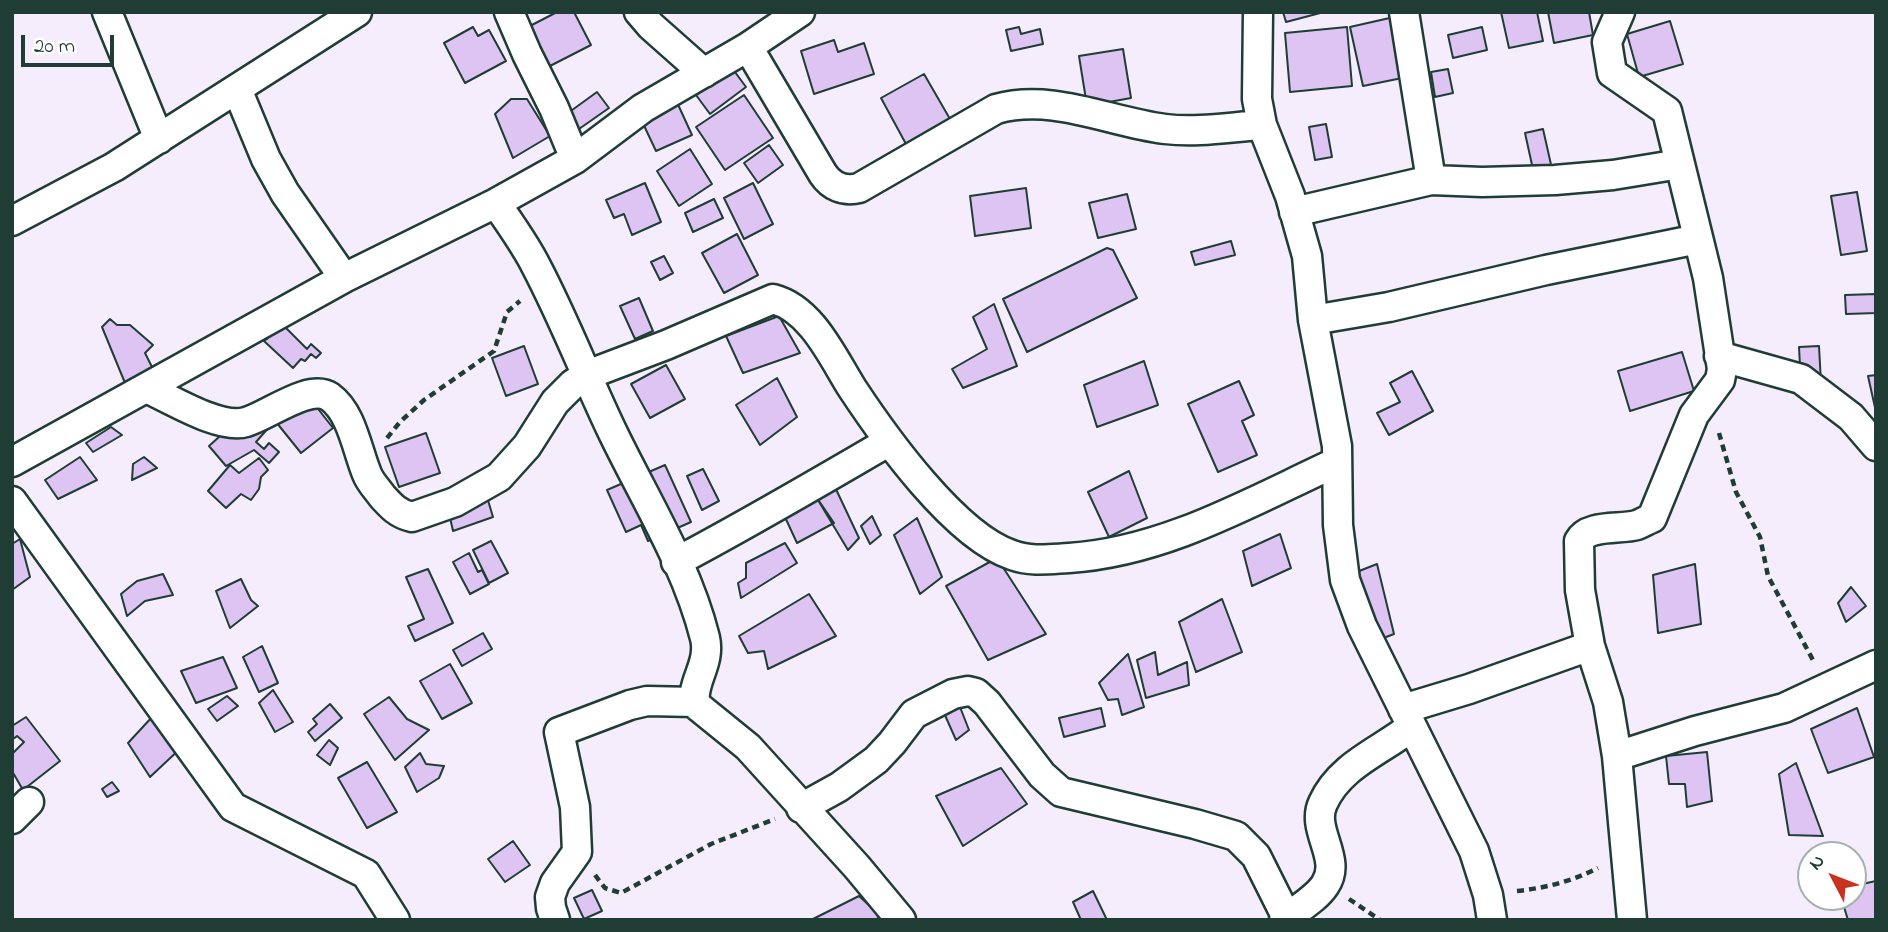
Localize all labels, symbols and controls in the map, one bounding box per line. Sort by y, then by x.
scale bar [24,21,117,65]
text: 20 m [34,32,75,62]
north arrow [1797,841,1867,911]
text: N [1803,849,1832,877]

